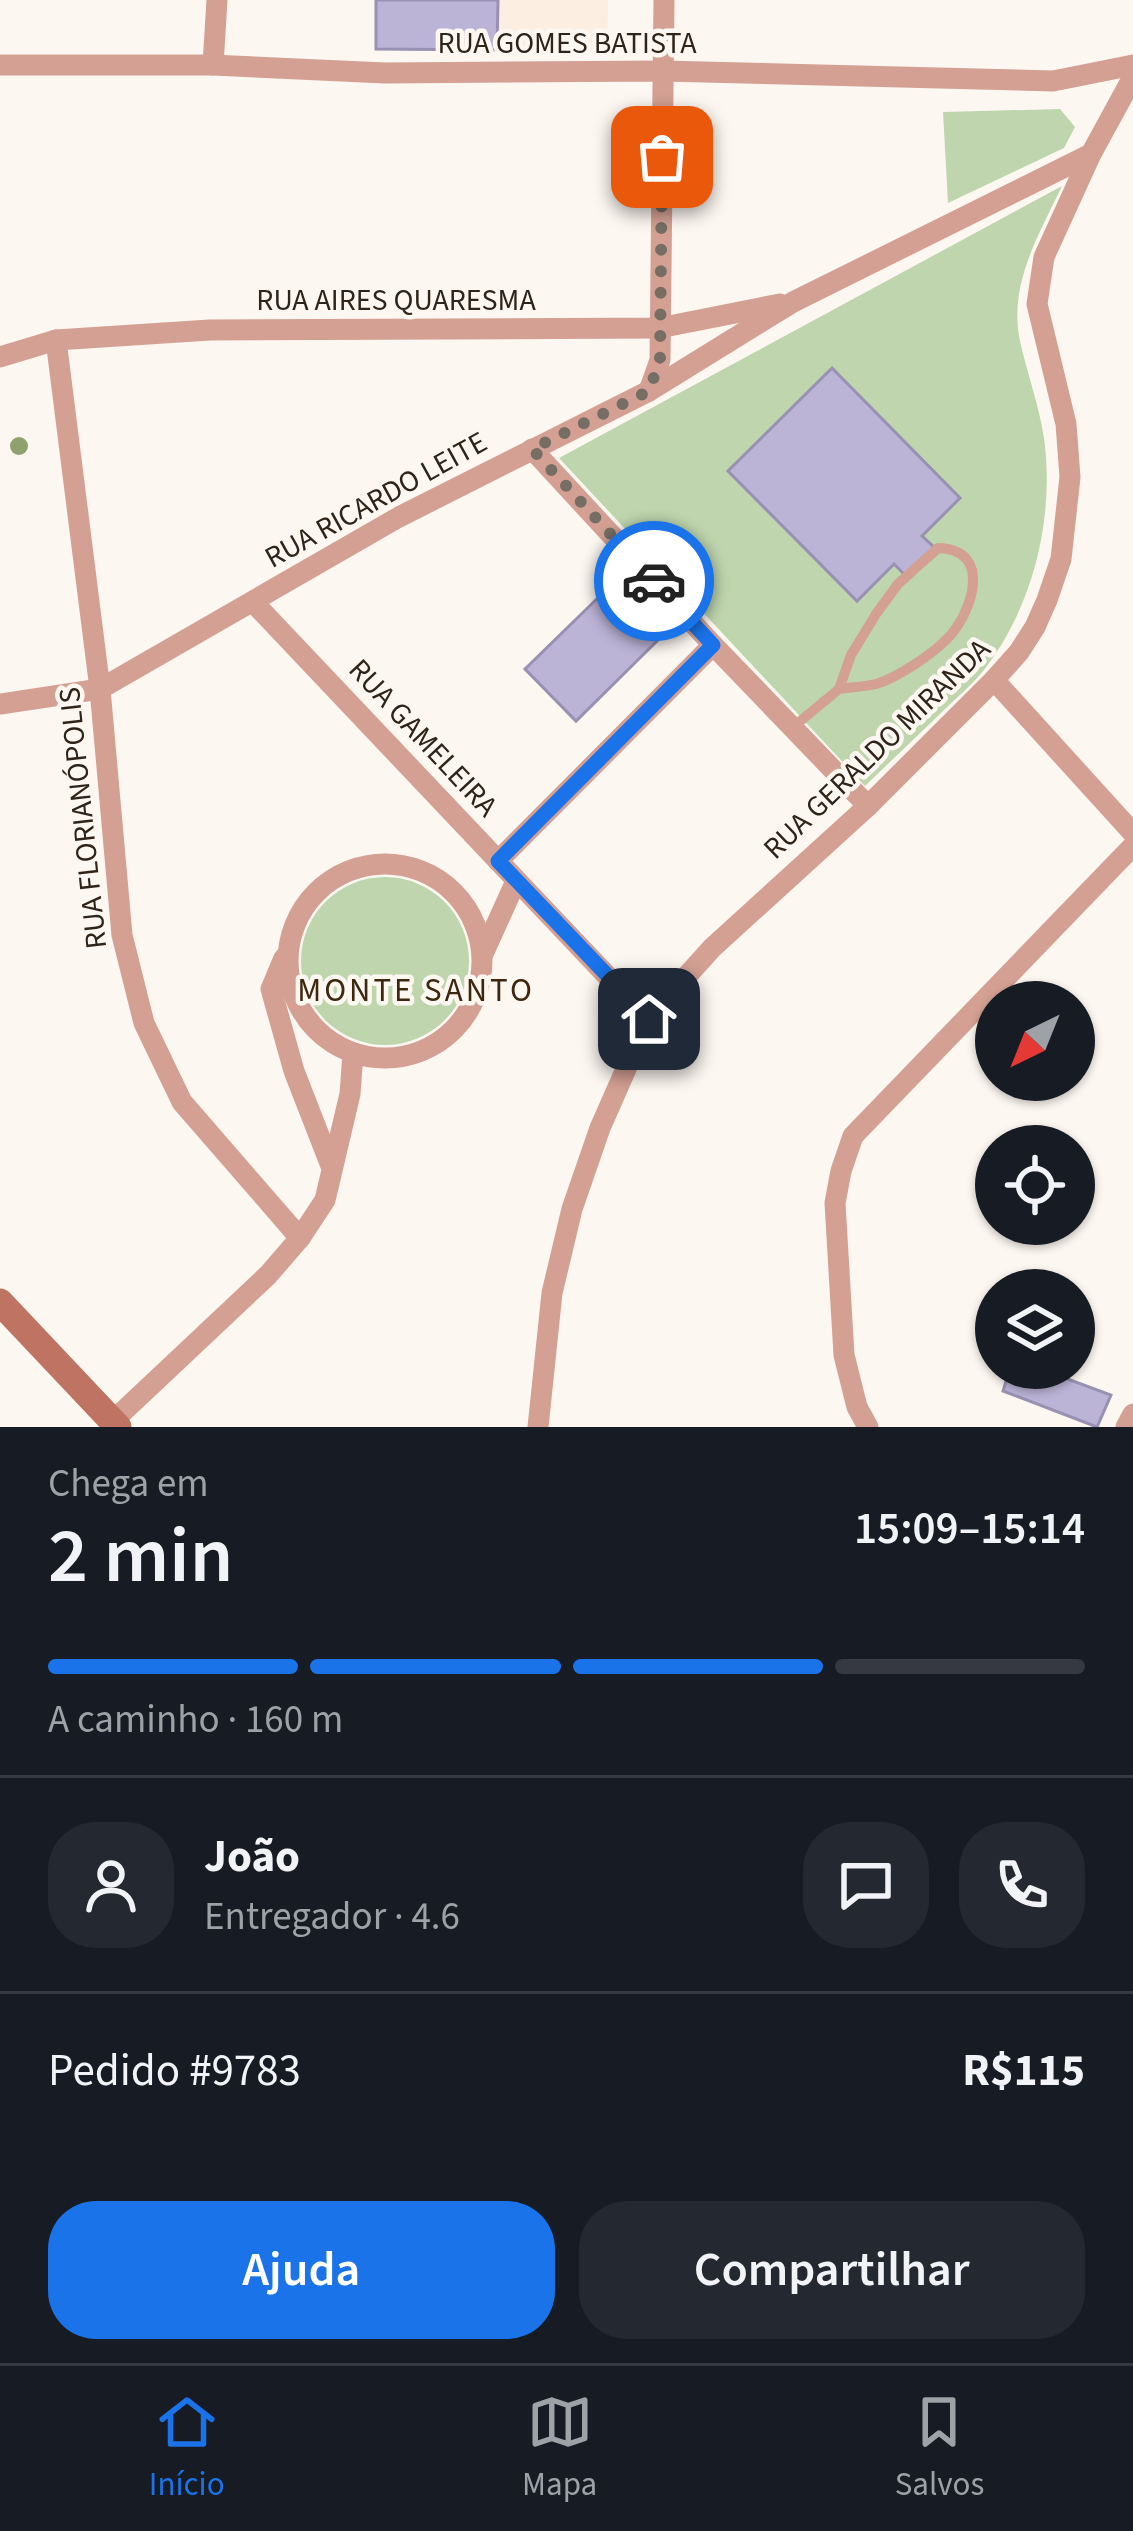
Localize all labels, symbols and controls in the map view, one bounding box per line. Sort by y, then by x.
street label: RUA GOMES BATISTA [437,22,697,65]
pin [611,106,713,208]
icon: bag [629,124,695,190]
street label: RUA AIRES QUARESMA [256,279,536,322]
street label: RUA RICARDO LEITE [257,421,495,579]
courier [594,521,714,641]
icon: car [621,548,687,614]
street label: RUA GERALDO MIRANDA [754,628,1001,869]
street label: RUA GAMELEIRA [338,649,508,827]
street label: RUA FLORIANÓPOLIS [48,685,118,951]
district label: MONTE SANTO [297,967,535,1014]
pin [598,968,700,1070]
north arrow [975,981,1095,1101]
map controls [975,981,1095,1389]
icon: home [616,986,682,1052]
button: locate [975,1125,1095,1245]
button: layers [975,1269,1095,1389]
text: Chega em [48,1456,209,1512]
text: 15:09–15:14 [854,1497,1085,1561]
text: 2 min [48,1501,233,1612]
text: A caminho · 160 m [48,1692,343,1748]
button: person [48,1822,174,1948]
button: chat [803,1822,929,1948]
button: phone [959,1822,1085,1948]
text: João [204,1825,300,1889]
text: Entregador · 4.6 [204,1889,460,1945]
text: Pedido #9783 [48,2039,301,2103]
text: R$115 [962,2039,1085,2103]
button: Ajuda [48,2201,555,2339]
button: Compartilhar [579,2201,1085,2339]
tab: Início [149,2389,225,2508]
tab: Mapa [522,2389,597,2508]
tab: Salvos [895,2389,984,2508]

